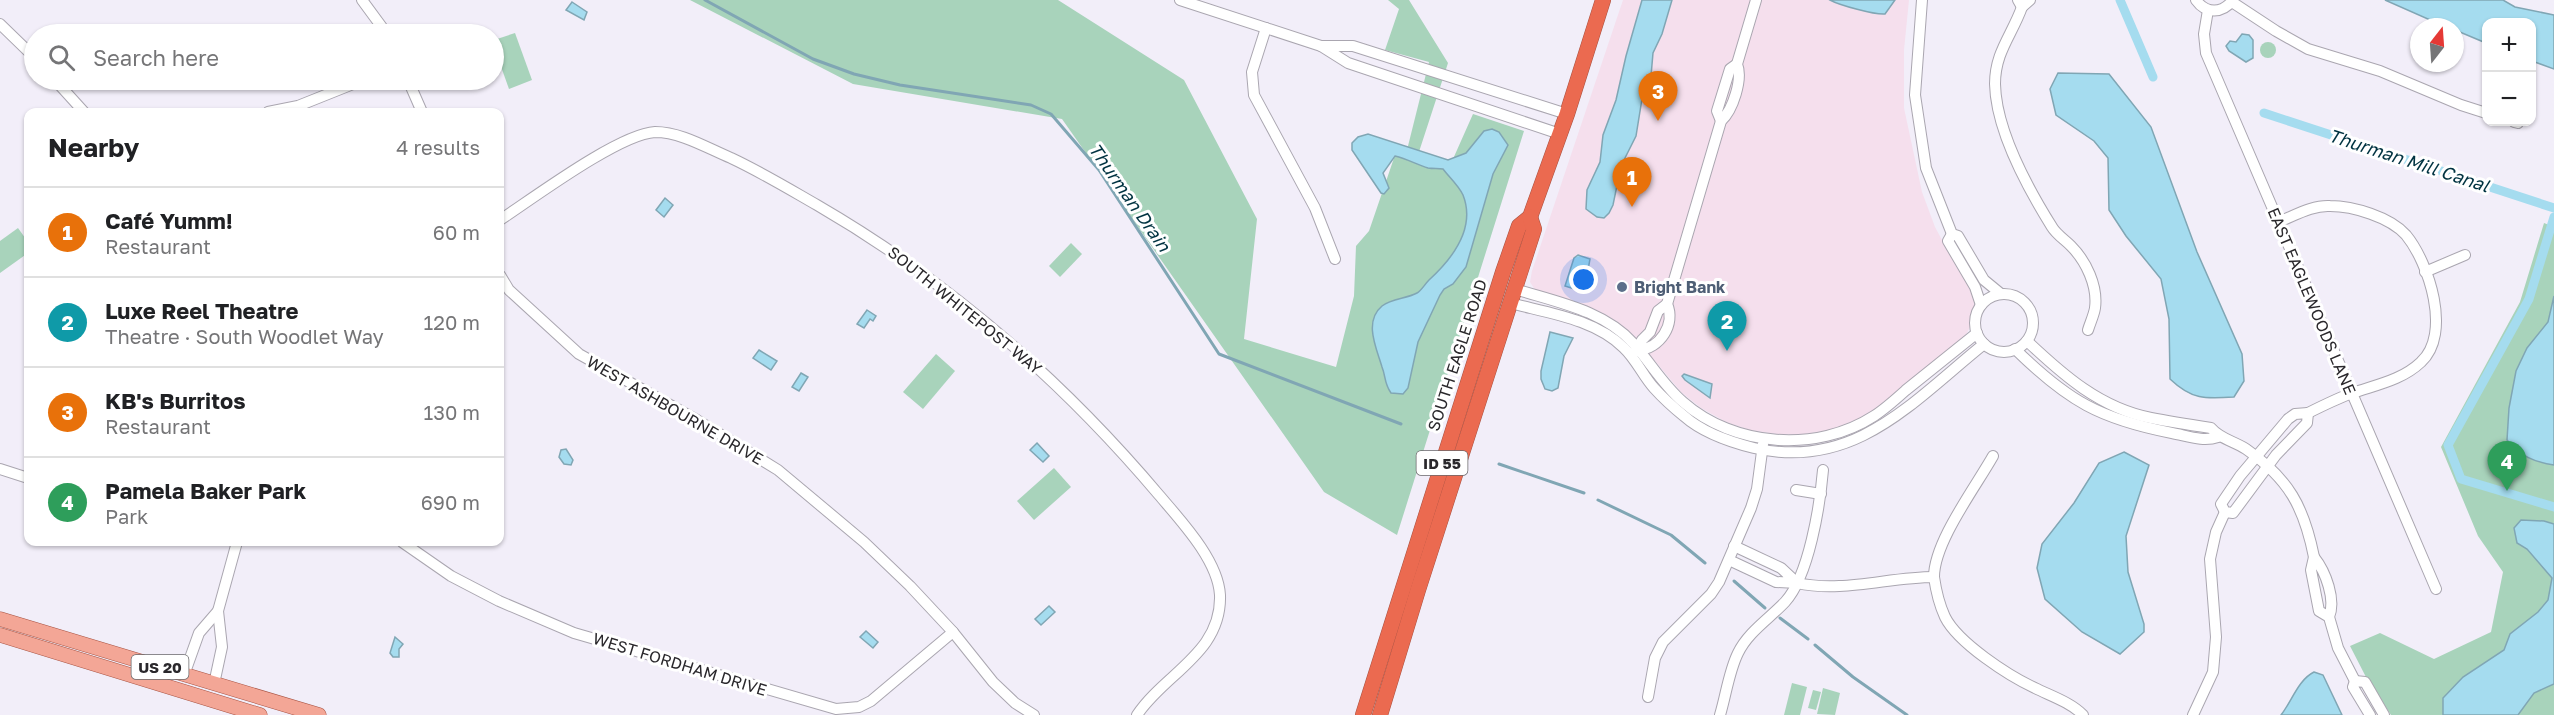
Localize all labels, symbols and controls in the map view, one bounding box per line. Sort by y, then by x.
north arrow [2410,18,2464,72]
map controls [2482,18,2536,126]
button: + [2482,18,2536,72]
search box [24,24,504,90]
icon: search [45,41,78,74]
text: Search here [93,44,219,71]
pin: 3 [1638,72,1678,121]
button: − [2482,72,2536,126]
water label: Thurman Mill Canal [2326,124,2493,197]
text: Nearby [48,132,139,163]
text: 4 results [396,135,480,159]
water label: Thurman Drain [1084,139,1176,256]
pin: 1 [1612,158,1652,207]
street label: EAST EAGLEWOODS LANE [2263,204,2361,398]
text: Café Yumm! [105,207,233,234]
text: 1 [62,220,73,244]
text: 60 m [433,220,480,244]
text: Restaurant [105,234,211,258]
street label: SOUTH WHITEPOST WAY [884,242,1047,379]
your location [1569,265,1598,294]
street label: SOUTH EAGLE ROAD [1423,277,1491,433]
place label: Bright Bank [1634,277,1726,297]
marker: Bright Bank [1615,280,1629,294]
text: Luxe Reel Theatre [105,297,298,324]
pin: 2 [1708,302,1746,351]
text: 2 [61,310,74,334]
text: 120 m [424,310,480,334]
text: Theatre · South Woodlet Way [105,324,384,348]
street label: WEST ASHBOURNE DRIVE [583,351,767,469]
text: KB's Burritos [105,387,245,414]
text: 3 [61,400,74,424]
text: 130 m [424,400,480,424]
text: Restaurant [105,414,211,438]
pin: 4 [2488,442,2526,491]
road number: ID 55 [1416,451,1468,475]
text: Pamela Baker Park [105,477,306,504]
text: 4 [61,490,74,514]
text: 690 m [421,490,480,514]
text: Park [105,504,148,528]
street label: WEST FORDHAM DRIVE [591,628,769,700]
road number: US 20 [132,655,188,679]

